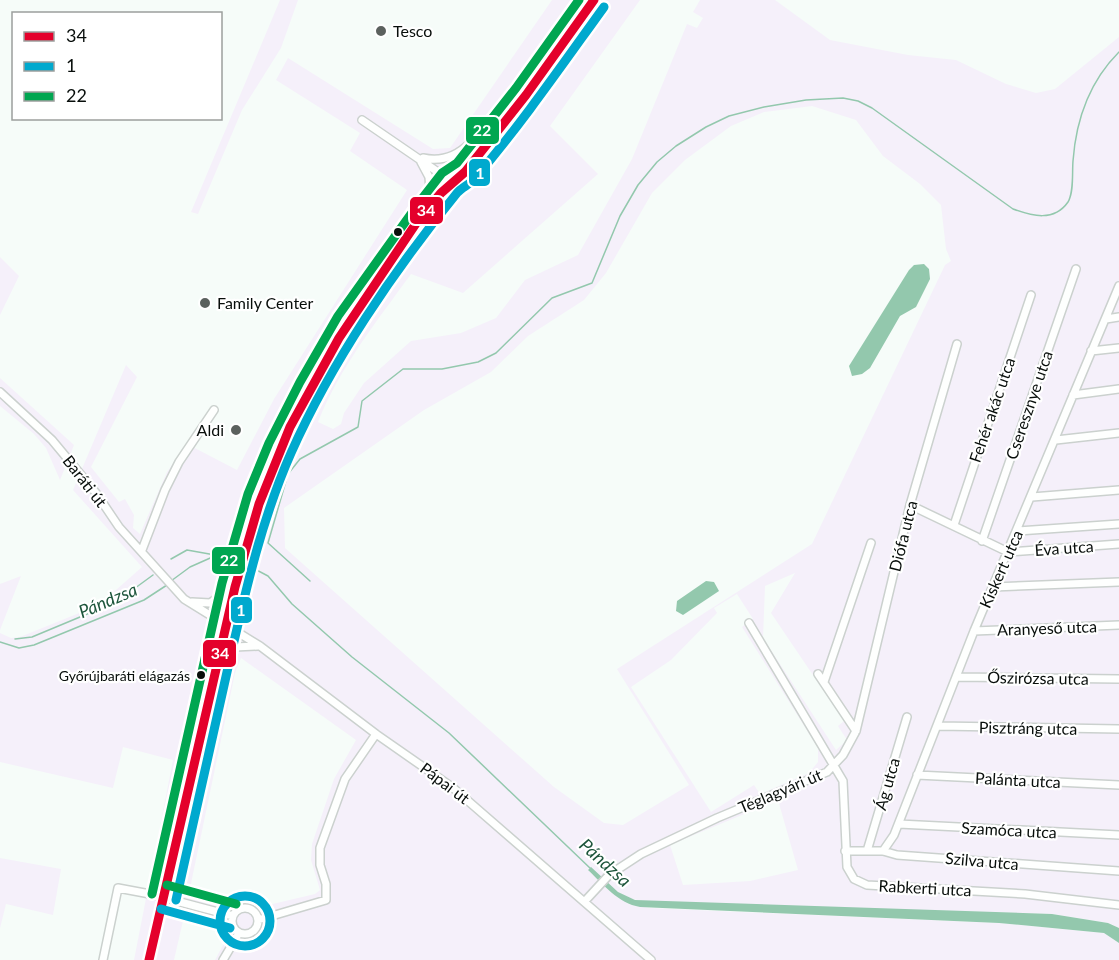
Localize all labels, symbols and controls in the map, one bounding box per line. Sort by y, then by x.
legend [12,12,222,120]
place label: Tesco [393,21,432,40]
text: 34 [66,24,87,46]
marker: Tesco [374,24,388,38]
text: 1 [66,54,76,76]
text: 22 [66,84,87,106]
line badge: 22 [465,116,500,145]
text: 22 [473,120,491,139]
line badge: 1 [468,158,491,187]
text: 1 [475,163,485,182]
line badge: 34 [409,196,444,225]
text: 34 [417,200,435,219]
unlabelled marker [392,226,404,238]
place label: Family Center [217,293,314,312]
marker: Family Center [198,296,212,310]
street label: Cseresznye utca [1001,348,1056,462]
street label: Fehér akác utca [965,355,1018,465]
place label: Aldi [197,420,224,439]
marker: Aldi [229,423,243,437]
street label: Baráti út [59,451,112,511]
street label: Diófa utca [885,498,921,573]
street label: Kiskert utca [975,527,1026,611]
street label: Éva utca [1034,536,1094,559]
line badge: 22 [211,546,246,575]
text: 22 [220,550,238,569]
water label: Pándzsa [75,578,140,622]
line badge: 1 [230,596,253,624]
text: 1 [236,600,246,619]
street label: Aranyeső utca [997,616,1097,639]
line badge: 34 [202,639,237,668]
text: 34 [211,643,229,662]
place label: Győrújbaráti elágazás [59,667,190,684]
street label: Őszirózsa utca [987,667,1089,688]
marker: Győrújbaráti elágazás [195,669,207,681]
street label: Pisztráng utca [979,717,1077,738]
street label: Ág utca [870,756,903,812]
street label: Pápai út [417,758,474,807]
street label: Téglagyári út [735,764,825,817]
street label: Palánta utca [975,768,1061,791]
street label: Szamóca utca [961,818,1057,841]
water label: Pándzsa [575,833,636,891]
street label: Szilva utca [945,848,1020,873]
street label: Rabkerti utca [878,876,972,899]

